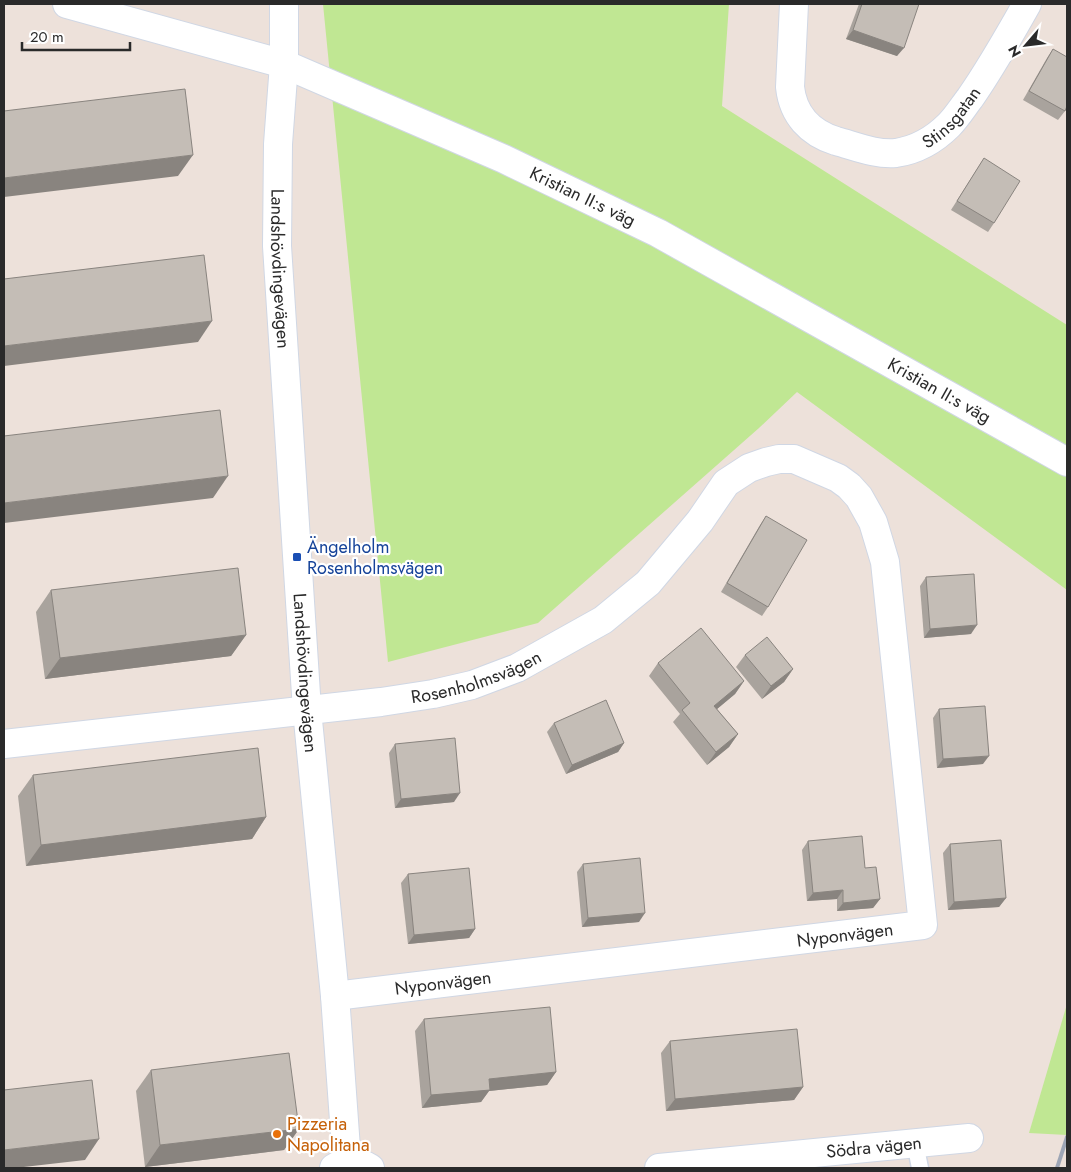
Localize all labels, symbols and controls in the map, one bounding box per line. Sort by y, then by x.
scale bar [22,20,130,52]
north arrow [1001,20,1051,70]
text: 20 m [30,26,64,48]
text: N [1003,41,1026,61]
street label: Stinsgatan [917,81,987,155]
street label: Kristian II:s väg [525,160,640,233]
street label: Landshövdingevägen [264,189,297,349]
street label: Kristian II:s väg [883,351,996,430]
place label: Ängelholm Rosenholmsvägen [307,534,443,581]
marker: Ängelholm Rosenholmsvägen [291,551,303,563]
street label: Landshövdingevägen [286,592,324,754]
street label: Rosenholmsvägen [409,644,546,710]
street label: Nyponvägen [795,916,895,954]
street label: Nyponvägen [393,964,493,1002]
place label: Pizzeria Napolitana [287,1111,370,1158]
marker: Pizzeria Napolitana [271,1128,283,1140]
street label: Södra vägen [825,1130,923,1165]

